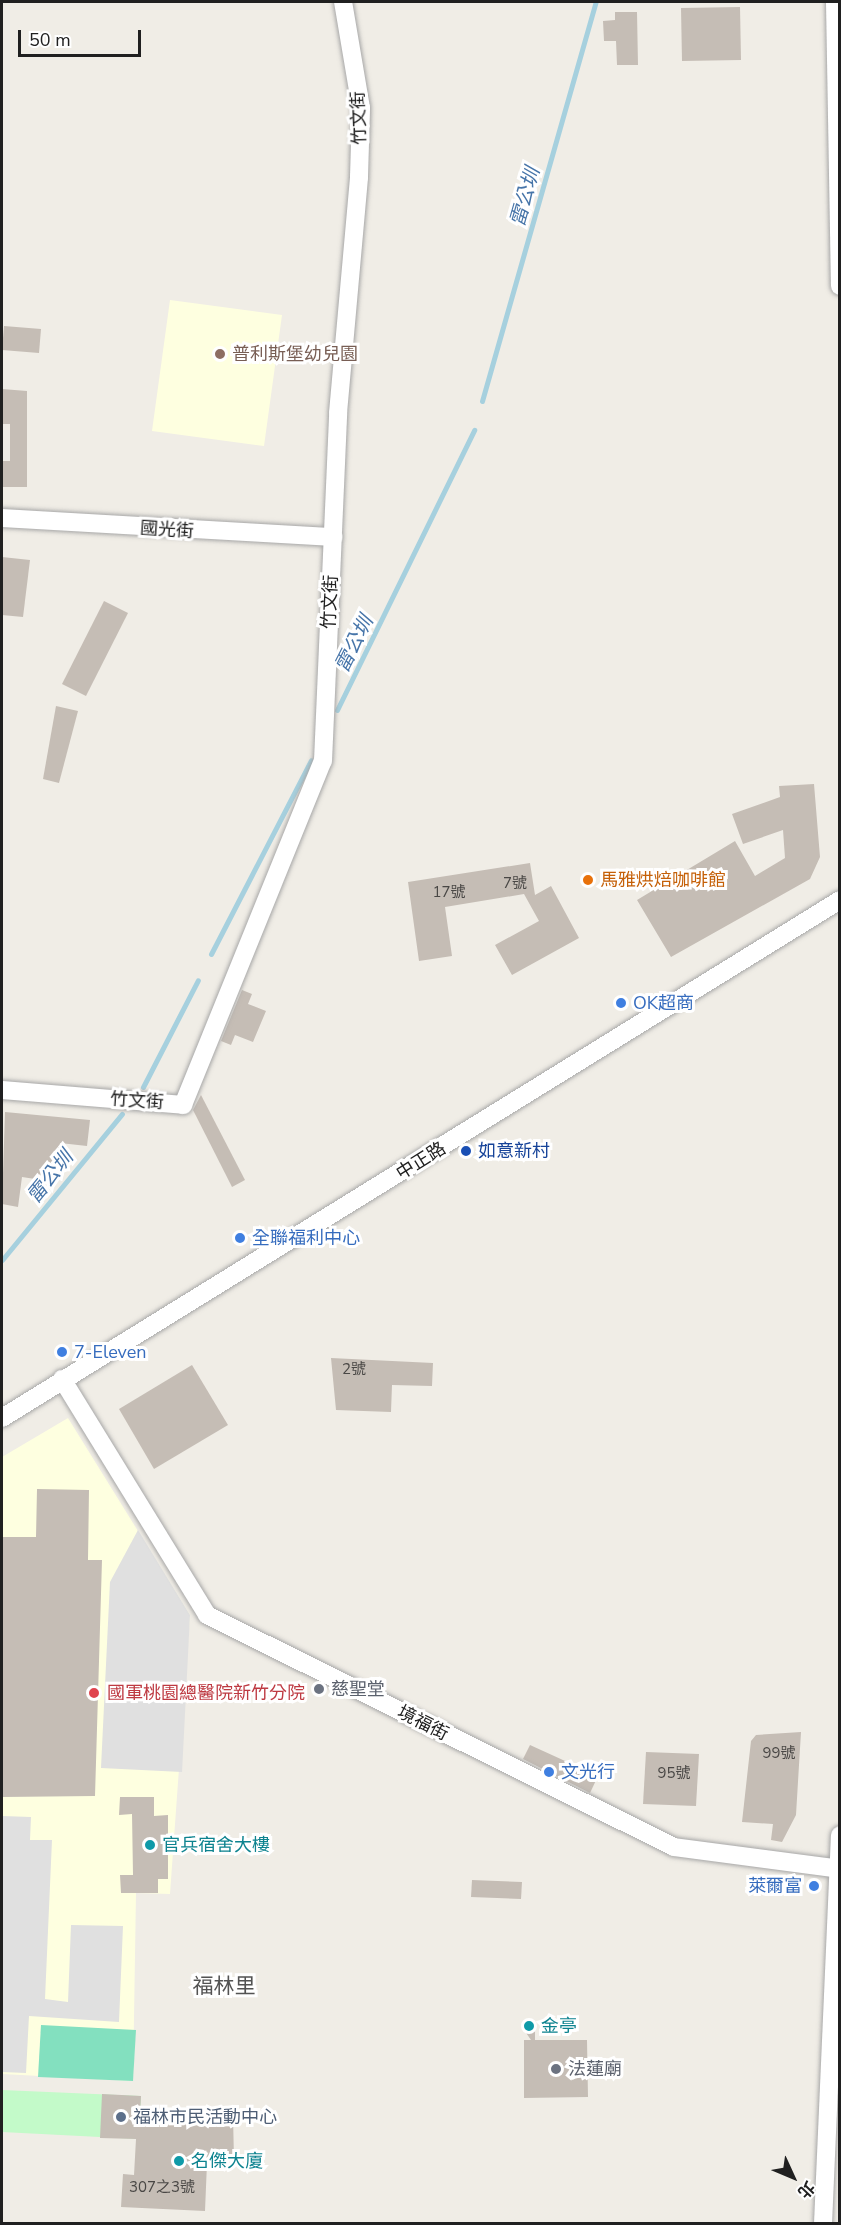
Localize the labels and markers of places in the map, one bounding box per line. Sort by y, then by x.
place label: 普利斯堡幼兒園 [232,343,358,365]
marker: 普利斯堡幼兒園 [213,347,227,361]
place label: 馬雅烘焙咖啡館 [600,869,726,891]
marker: 馬雅烘焙咖啡館 [581,873,595,887]
place label: OK超商 [633,992,694,1014]
marker: OK超商 [614,996,628,1010]
place label: 如意新村 [478,1140,550,1162]
marker: 如意新村 [459,1144,473,1158]
place label: 全聯福利中心 [252,1227,360,1249]
marker: 全聯福利中心 [233,1231,247,1245]
place label: 7-Eleven [74,1341,147,1363]
marker: 7-Eleven [55,1345,69,1359]
place label: 慈聖堂 [331,1678,385,1700]
place label: 國軍桃園總醫院新竹分院 [107,1682,305,1704]
marker: 慈聖堂 [312,1682,326,1696]
marker: 國軍桃園總醫院新竹分院 [85,1684,103,1702]
place label: 文光行 [561,1761,615,1783]
marker: 文光行 [542,1765,556,1779]
place label: 官兵宿舍大樓 [162,1834,270,1856]
marker: 官兵宿舍大樓 [143,1838,157,1852]
place label: 萊爾富 [748,1875,802,1897]
marker: 萊爾富 [807,1879,821,1893]
place label: 金亭 [541,2015,577,2037]
marker: 金亭 [522,2019,536,2033]
place label: 法蓮廟 [568,2058,622,2080]
marker: 法蓮廟 [549,2062,563,2076]
place label: 福林市民活動中心 [133,2106,277,2128]
marker: 福林市民活動中心 [114,2110,128,2124]
place label: 名傑大廈 [191,2150,263,2172]
marker: 名傑大廈 [172,2154,186,2168]

